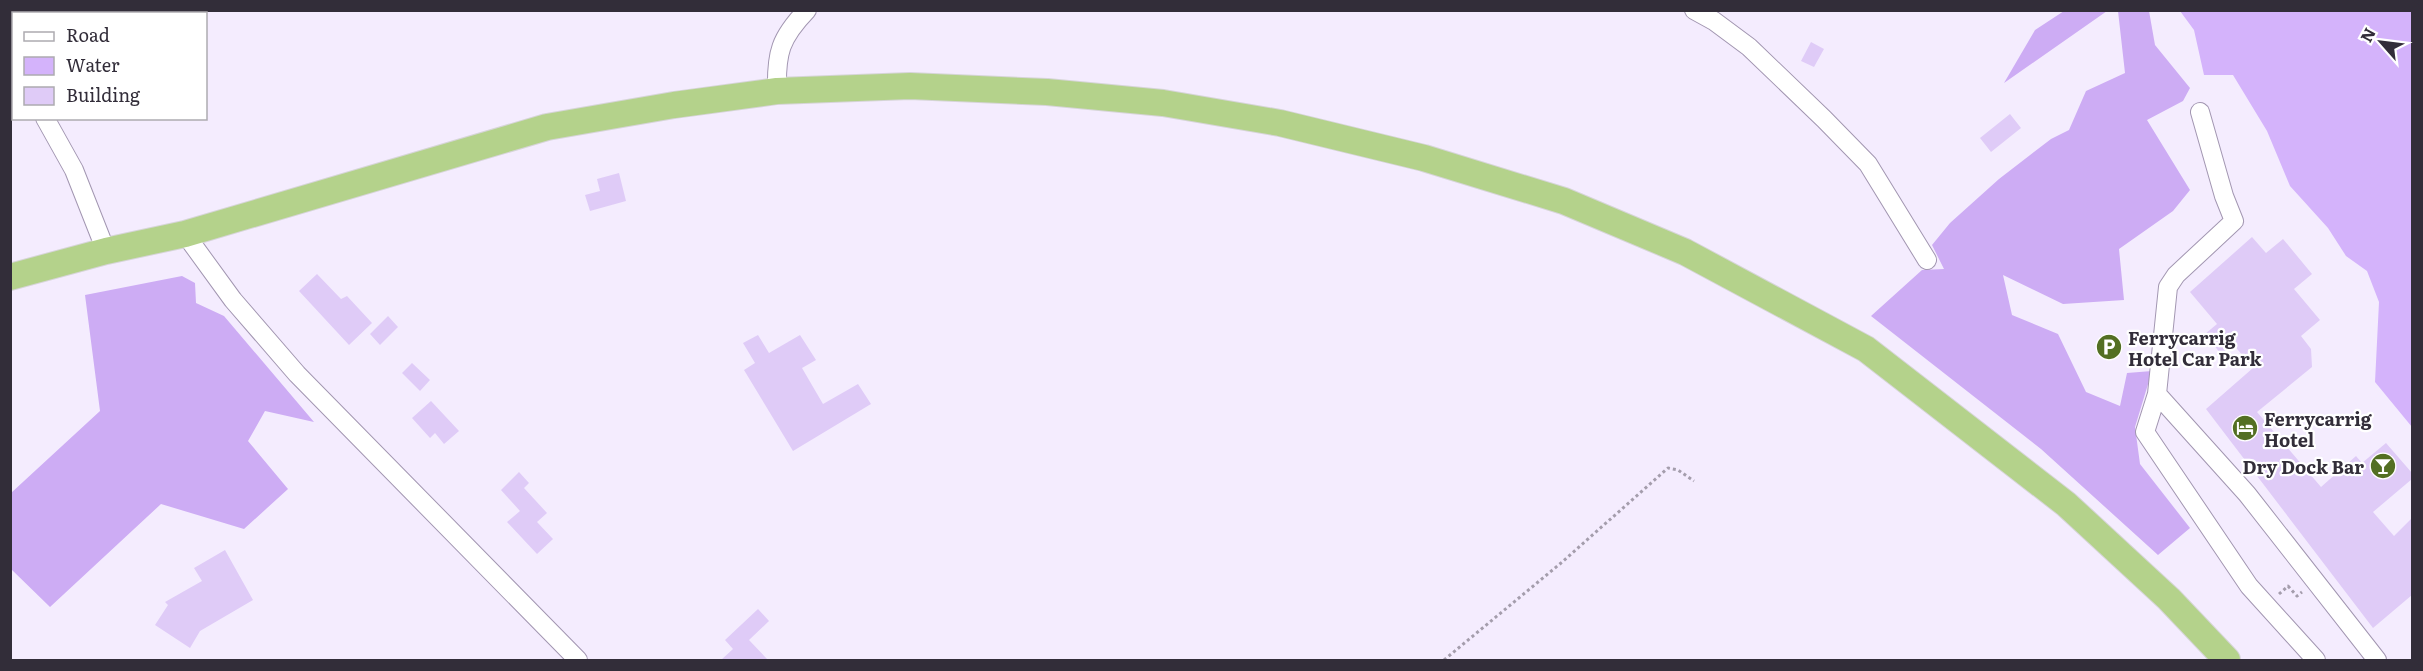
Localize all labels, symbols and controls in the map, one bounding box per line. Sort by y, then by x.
legend [12,12,207,120]
north arrow [2351,12,2411,72]
text: Road [66,21,110,48]
text: N [2353,23,2381,46]
text: Water [66,51,120,78]
text: Building [66,81,141,108]
place label: Ferrycarrig Hotel Car Park [2128,324,2263,372]
parking icon: Ferrycarrig Hotel Car Park [2094,332,2124,362]
place label: Ferrycarrig Hotel [2264,405,2373,453]
hotel icon: Ferrycarrig Hotel [2230,413,2260,443]
bar icon: Dry Dock Bar [2368,451,2398,481]
place label: Dry Dock Bar [2243,453,2364,480]

